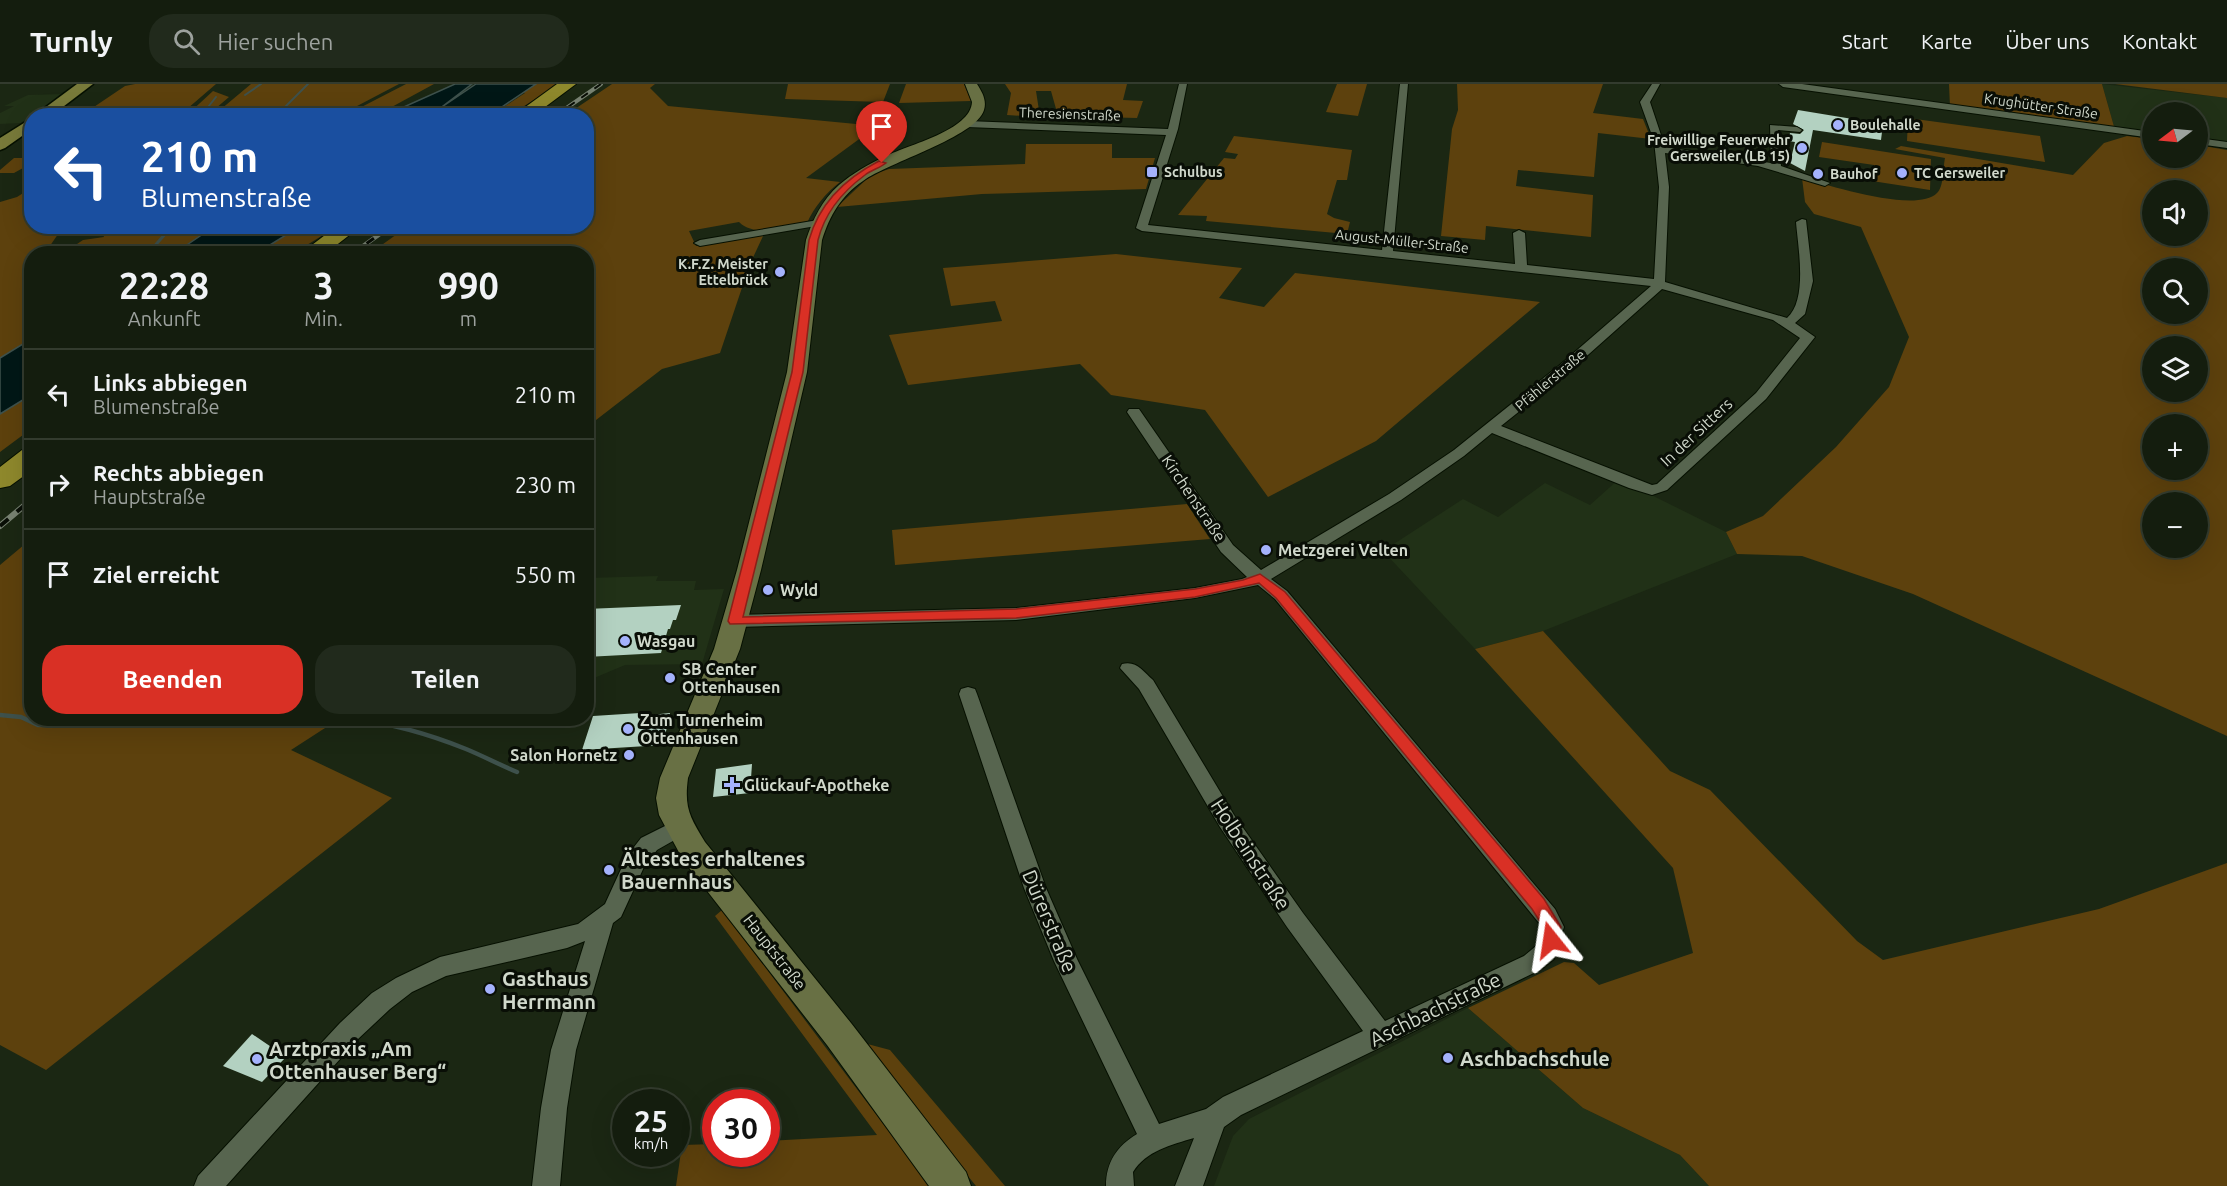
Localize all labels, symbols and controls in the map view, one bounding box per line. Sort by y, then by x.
search box [149,14,569,68]
icon: search [170,25,203,58]
text: Turnly [30,26,113,57]
text: Hier suchen [218,29,333,54]
text: Start [1842,29,1888,53]
text: Karte [1921,29,1972,53]
text: Über uns [2005,29,2089,53]
text: Kontakt [2122,29,2197,53]
street label: Krughütter Straße [1983,90,2099,122]
pin [856,101,907,163]
north arrow [2142,102,2208,168]
map controls [2142,102,2208,558]
street label: Theresienstraße [1019,104,1121,124]
icon: arrive [865,110,898,143]
place label: Boulehalle [1850,117,1921,133]
marker: Boulehalle [1831,118,1845,132]
icon: left [42,132,120,210]
place label: Freiwillige Feuerwehr Gersweiler (LB 15) [1647,132,1790,164]
text: 210 m [141,133,258,180]
marker: Freiwillige Feuerwehr Gersweiler (LB 15) [1795,141,1809,155]
place label: Schulbus [1164,164,1223,180]
marker: Schulbus [1145,165,1159,179]
place label: TC Gersweiler [1914,165,2006,181]
place label: Bauhof [1830,166,1878,182]
marker: TC Gersweiler [1895,166,1909,180]
marker: Bauhof [1811,167,1825,181]
button: sound [2142,180,2208,246]
text: Blumenstraße [141,182,312,212]
street label: August-Müller-Straße [1334,226,1470,256]
place label: K.F.Z. Meister Ettelbrück [678,256,768,288]
button: search [2142,258,2208,324]
text: 22:28 [119,265,209,306]
text: 3 [313,265,334,306]
text: 990 [438,265,499,306]
marker: K.F.Z. Meister Ettelbrück [773,265,787,279]
text: Ankunft [128,307,201,330]
text: Min. [304,307,343,330]
text: m [460,307,477,330]
button: layers [2142,336,2208,402]
street label: Pfählerstraße [1512,346,1588,414]
text: Links abbiegen [93,370,248,395]
icon: left [42,378,75,411]
text: 210 m [515,382,576,407]
street label: In der Sitters [1656,394,1736,470]
text: Blumenstraße [93,395,220,418]
button: + [2142,414,2208,480]
street label: Kirchenstraße [1158,451,1230,545]
text: Rechts abbiegen [93,460,264,485]
icon: right [42,468,75,501]
text: 230 m [515,472,576,497]
text: Hauptstraße [93,485,206,508]
button: − [2142,492,2208,558]
place label: Metzgerei Velten [1278,541,1408,559]
marker: Metzgerei Velten [1259,543,1273,557]
icon: arrive [42,558,75,591]
text: Ziel erreicht [93,562,220,587]
text: 550 m [515,562,576,587]
place label: Wyld [780,581,818,599]
marker: Wyld [761,583,775,597]
place label: Wasgau [637,632,695,650]
marker: Wasgau [618,634,632,648]
button: Beenden [42,645,303,714]
button: Teilen [315,645,576,714]
place label: SB Center Ottenhausen [682,660,780,696]
marker: SB Center Ottenhausen [663,671,677,685]
place label: Zum Turnerheim Ottenhausen [640,711,763,747]
marker: Zum Turnerheim Ottenhausen [621,722,635,736]
place label: Salon Hornetz [510,746,617,764]
marker: Salon Hornetz [622,748,636,762]
place label: Glückauf-Apotheke [744,776,889,794]
marker: Glückauf-Apotheke [725,778,739,792]
street label: Holbeinstraße [1207,794,1295,914]
place label: Ältestes erhaltenes Bauernhaus [621,847,805,893]
marker: Ältestes erhaltenes Bauernhaus [602,863,616,877]
street label: Dürerstraße [1018,866,1082,976]
position arrow [1519,908,1583,972]
street label: Hauptstraße [740,911,810,993]
place label: Gasthaus Herrmann [502,967,596,1013]
street label: Aschbachstraße [1366,967,1504,1051]
marker: Gasthaus Herrmann [483,982,497,996]
place label: Arztpraxis „Am Ottenhauser Berg“ [269,1037,446,1083]
place label: Aschbachschule [1460,1047,1610,1070]
marker: Aschbachschule [1441,1051,1455,1065]
marker: Arztpraxis „Am Ottenhauser Berg“ [250,1052,264,1066]
speed limit sign: 30 [702,1089,780,1167]
text: 25 [634,1104,668,1138]
text: km/h [634,1135,668,1152]

